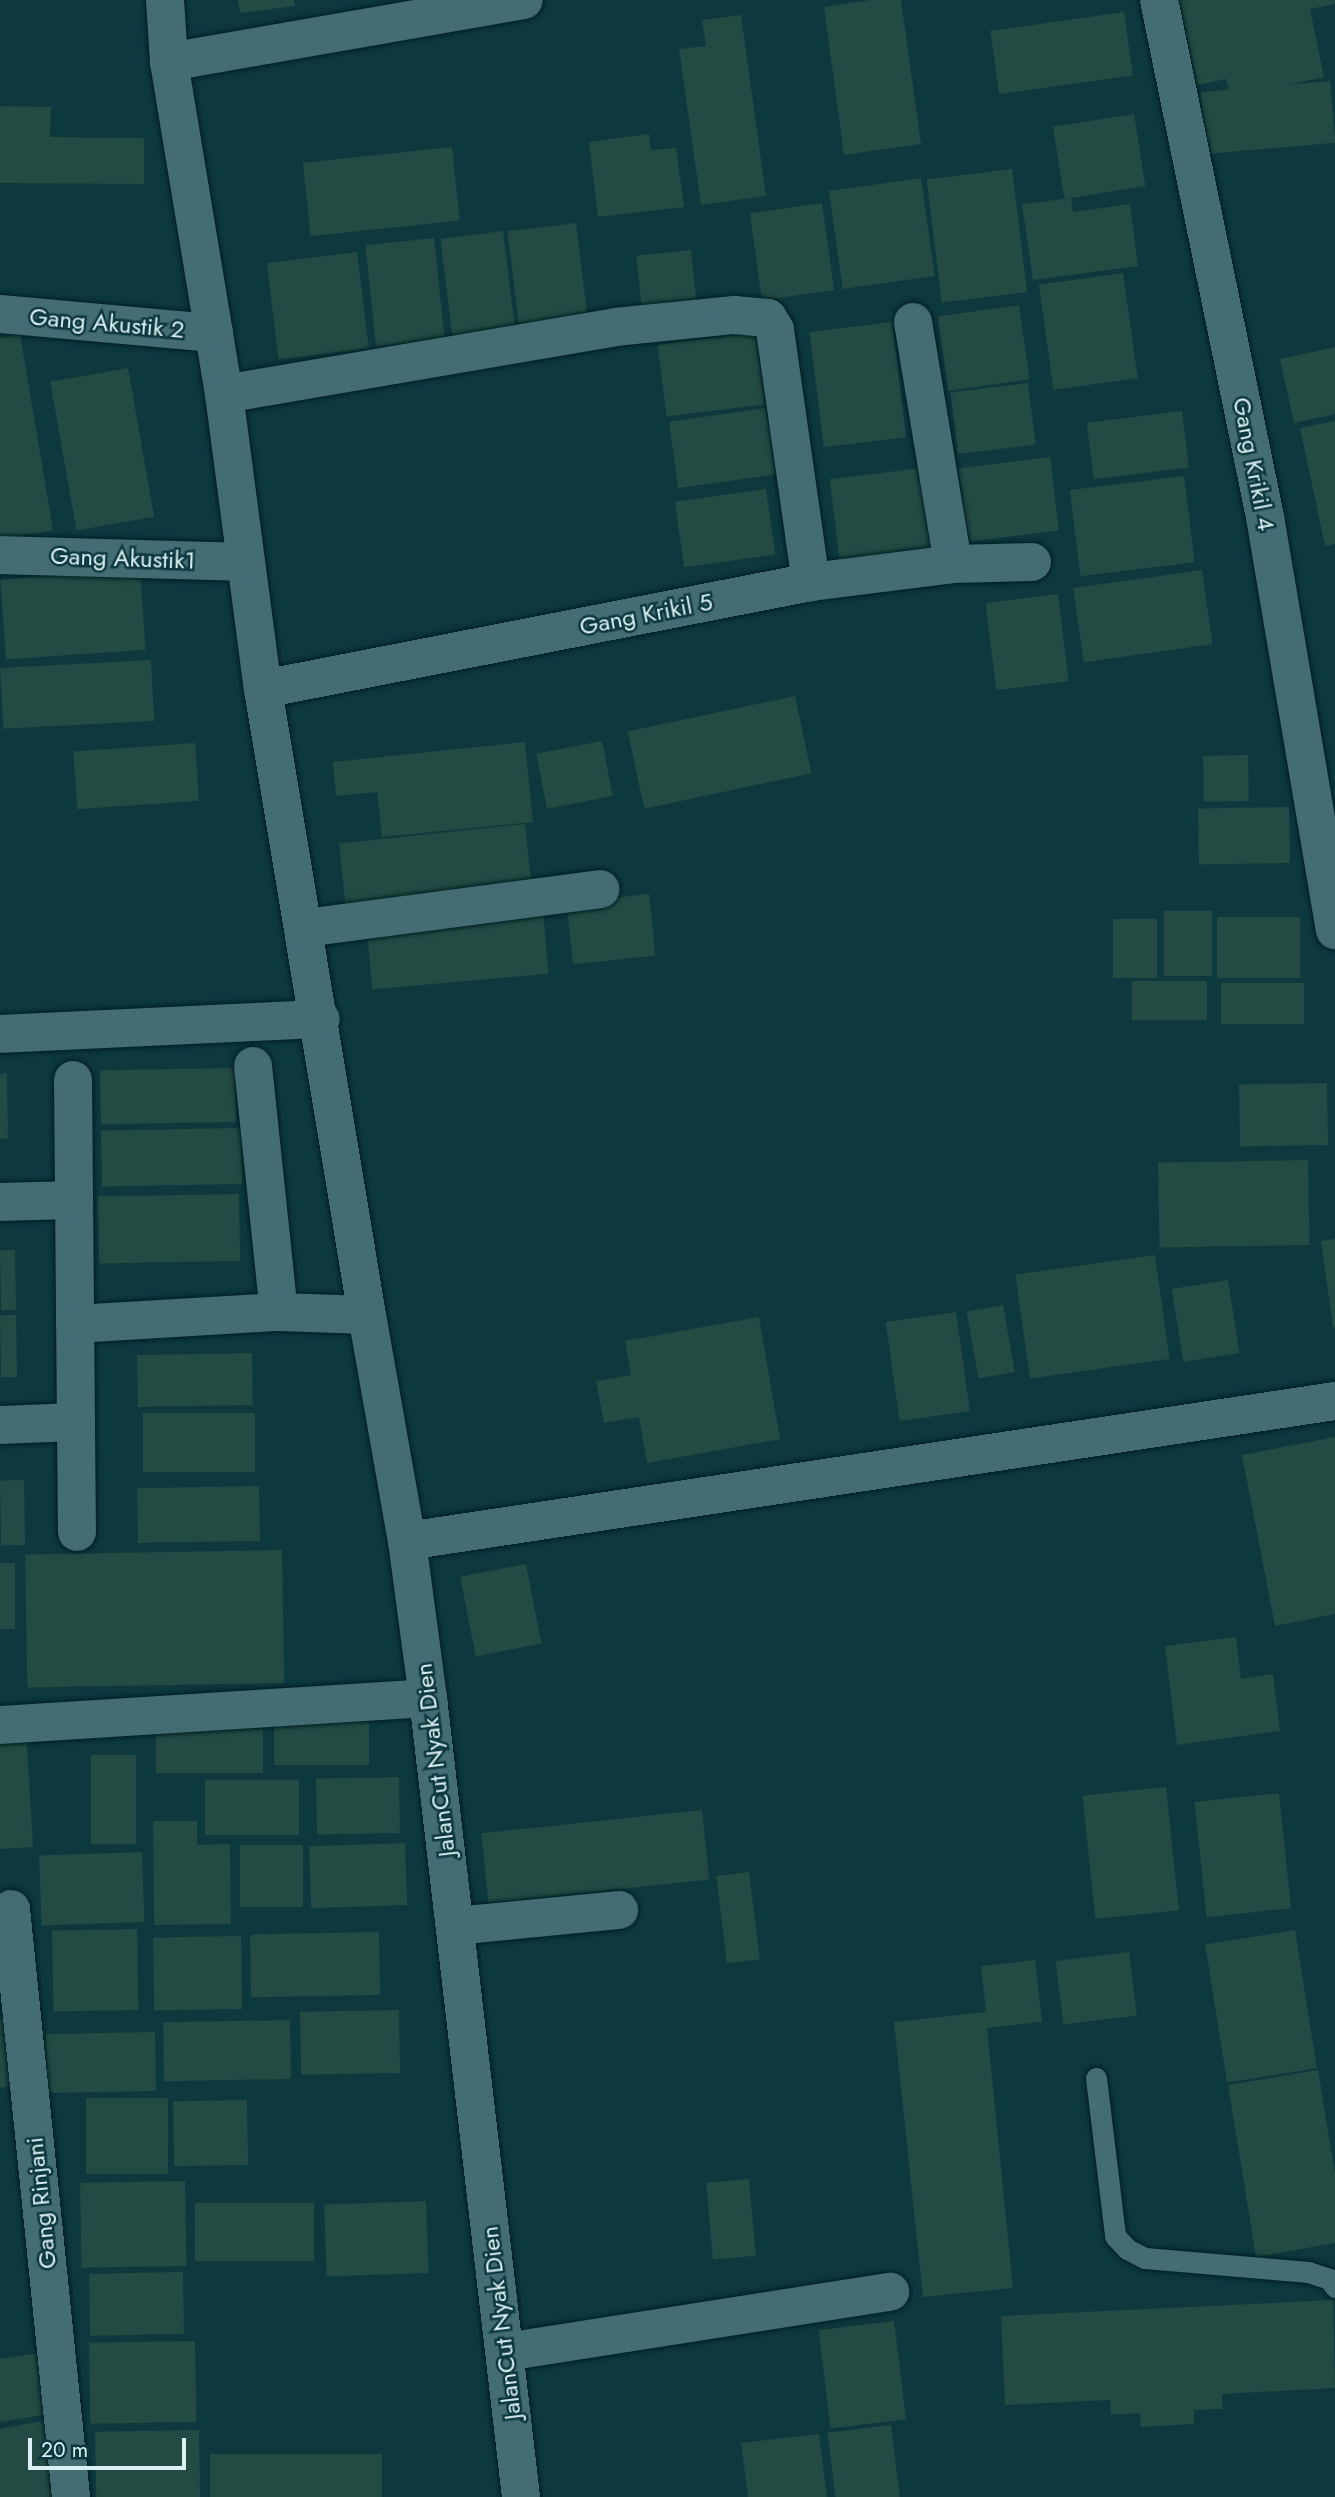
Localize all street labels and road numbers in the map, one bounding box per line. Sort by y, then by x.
street label: Gang Akustik 2 [28,302,186,344]
street label: Gang Krikil 4 [1227,395,1281,533]
street label: Gang Akustik1 [50,541,196,575]
street label: Gang Krikil 5 [577,587,715,641]
street label: JalanCut Nyak Dien [409,1661,461,1859]
street label: Gang Rinjani [20,2136,62,2270]
street label: JalanCut Nyak Dien [475,2224,527,2422]

